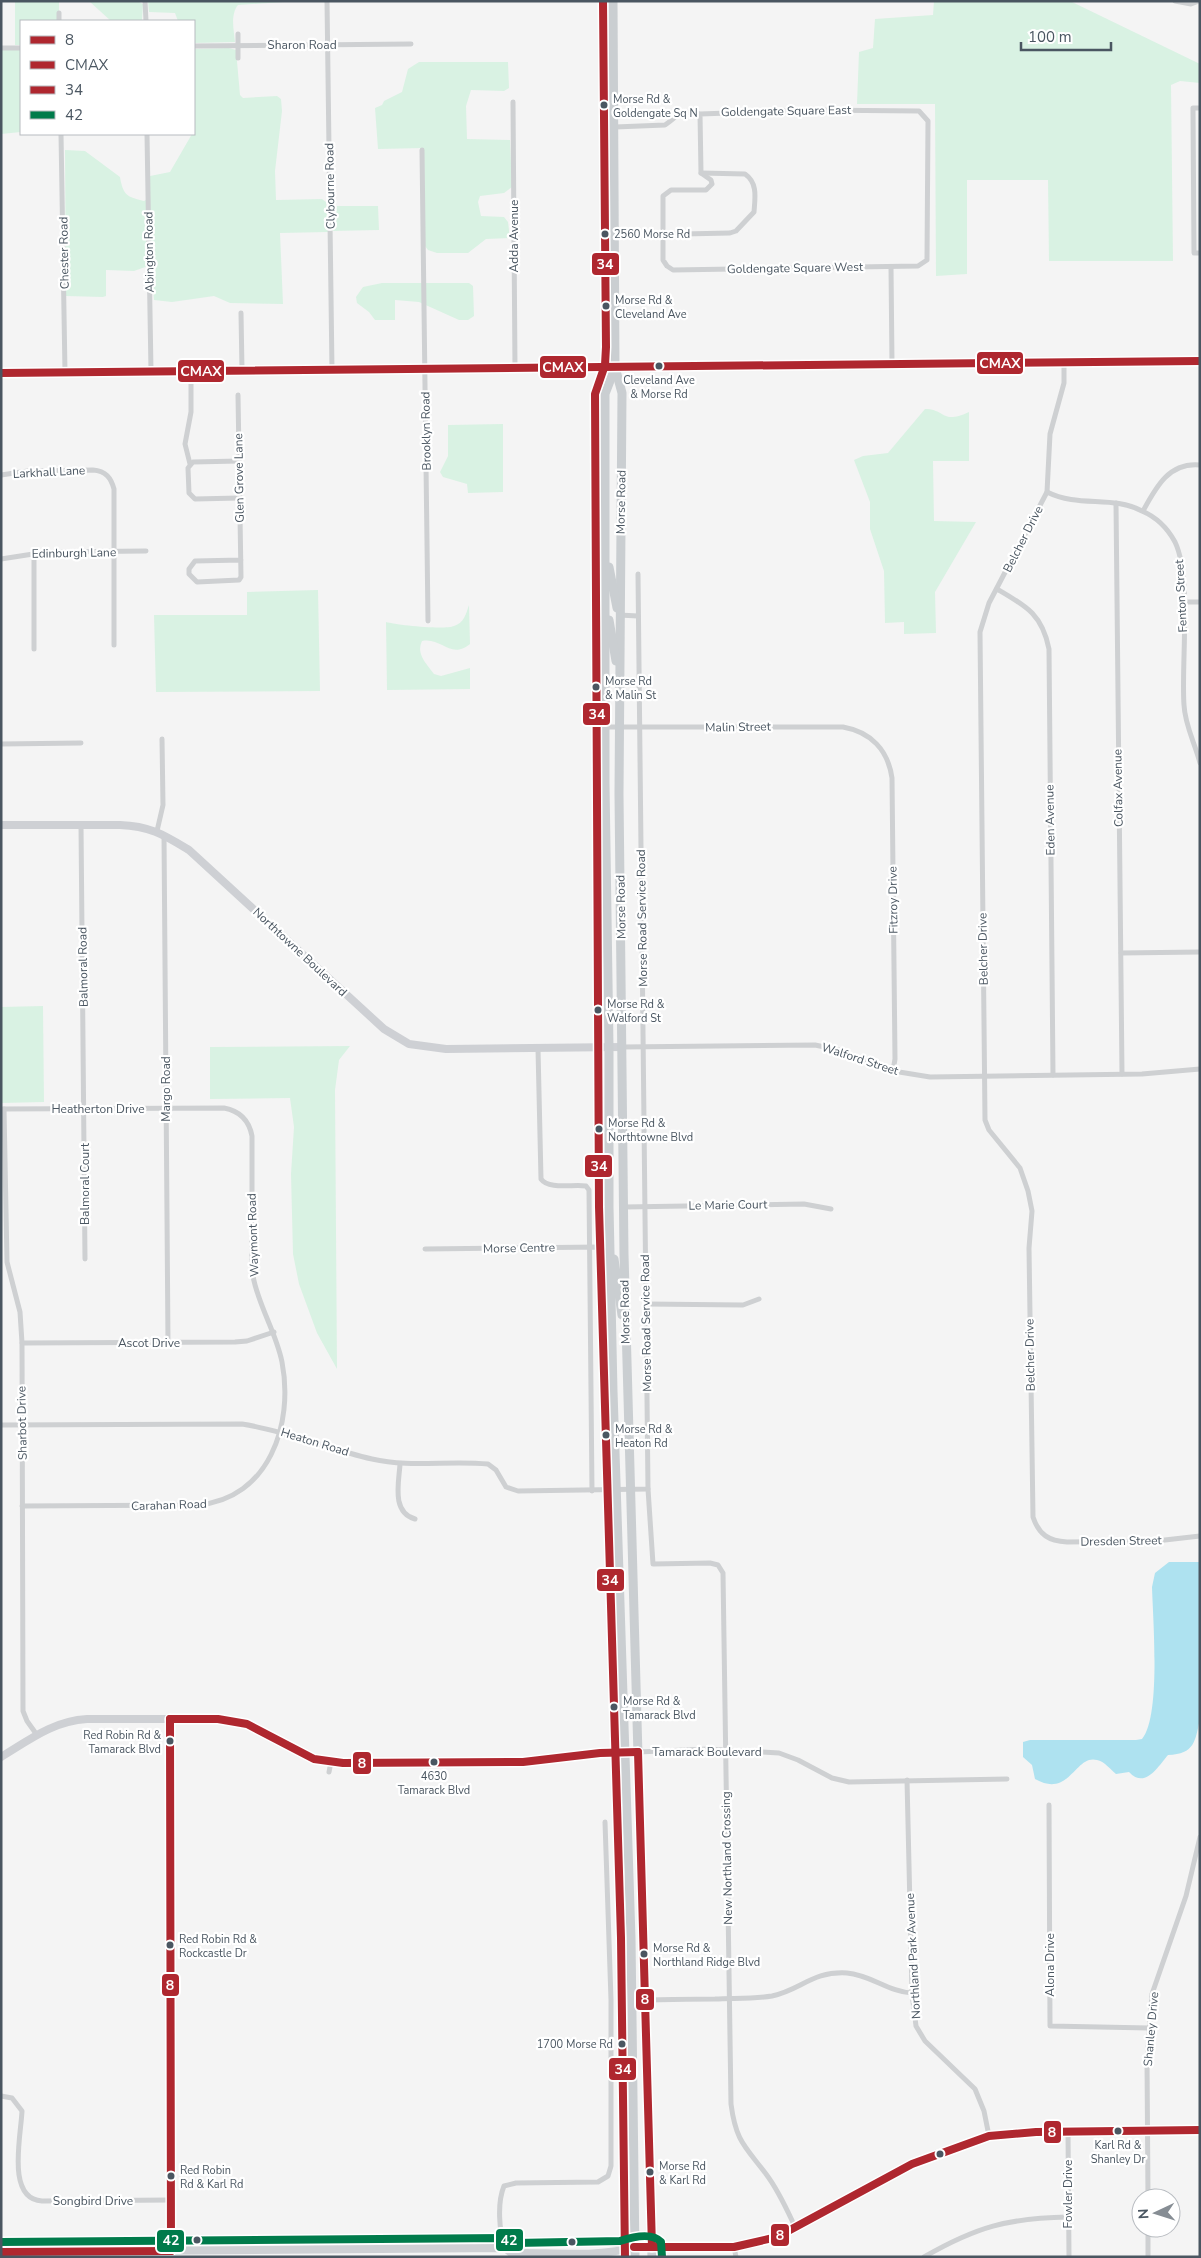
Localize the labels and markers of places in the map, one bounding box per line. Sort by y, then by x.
place label: Morse Rd & Goldengate Sq N [613,92,698,121]
marker: Morse Rd & Goldengate Sq N [599,100,609,110]
place label: 2560 Morse Rd [614,227,690,242]
marker: 2560 Morse Rd [600,229,610,239]
place label: Morse Rd & Cleveland Ave [615,293,687,322]
marker: Morse Rd & Cleveland Ave [601,301,611,311]
marker: Cleveland Ave & Morse Rd [654,361,664,371]
place label: Cleveland Ave & Morse Rd [623,373,695,402]
place label: Morse Rd & Malin St [605,674,656,703]
marker: Morse Rd & Malin St [591,682,601,692]
place label: Morse Rd & Walford St [607,997,665,1026]
marker: Morse Rd & Walford St [593,1005,603,1015]
place label: Morse Rd & Northtowne Blvd [608,1116,693,1145]
marker: Morse Rd & Northtowne Blvd [594,1124,604,1134]
place label: Morse Rd & Heaton Rd [615,1422,673,1451]
marker: Morse Rd & Heaton Rd [601,1430,611,1440]
place label: Morse Rd & Tamarack Blvd [623,1694,696,1723]
marker: Morse Rd & Tamarack Blvd [609,1702,619,1712]
place label: Red Robin Rd & Tamarack Blvd [83,1728,161,1757]
marker: Red Robin Rd & Tamarack Blvd [165,1736,175,1746]
marker: 4630 Tamarack Blvd [429,1757,439,1767]
place label: 4630 Tamarack Blvd [398,1769,470,1798]
place label: Red Robin Rd & Rockcastle Dr [179,1932,257,1961]
marker: Red Robin Rd & Rockcastle Dr [165,1940,175,1950]
place label: Morse Rd & Northland Ridge Blvd [653,1941,760,1970]
marker: Morse Rd & Northland Ridge Blvd [639,1949,649,1959]
place label: 1700 Morse Rd [537,2037,613,2052]
marker: 1700 Morse Rd [617,2039,627,2049]
marker: Karl Rd & Shanley Dr [1113,2126,1123,2136]
place label: Karl Rd & Shanley Dr [1091,2138,1145,2167]
unlabelled marker [935,2149,945,2159]
place label: Morse Rd & Karl Rd [659,2159,706,2188]
place label: Red Robin Rd & Karl Rd [180,2163,243,2192]
marker: Morse Rd & Karl Rd [645,2167,655,2177]
marker: Red Robin Rd & Karl Rd [166,2171,176,2181]
unlabelled marker [192,2235,202,2245]
unlabelled marker [567,2237,577,2247]

